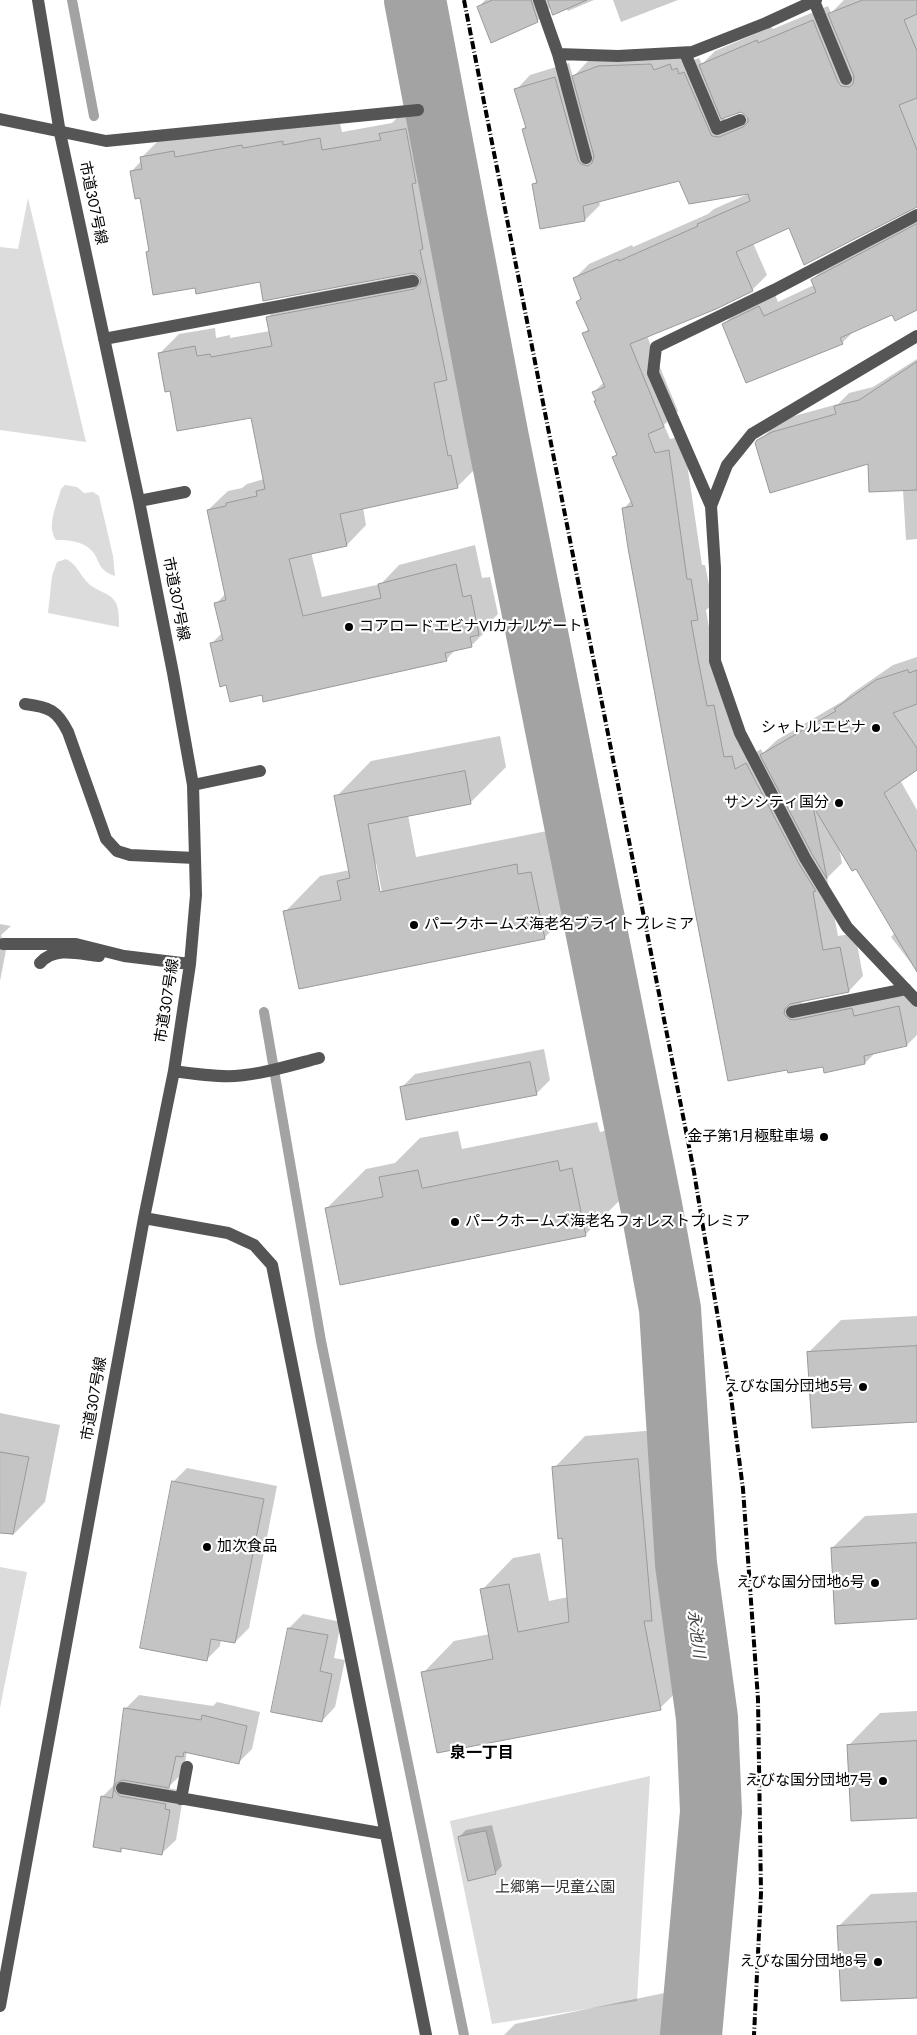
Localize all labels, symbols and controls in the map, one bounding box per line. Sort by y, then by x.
street label: 市道307号線 [74,160,110,246]
street label: 市道307号線 [158,556,192,642]
place label: コアロードエビナVIカナルゲート [359,618,583,636]
marker: コアロードエビナVIカナルゲート [343,621,355,633]
place label: シャトルエビナ [761,719,866,737]
marker: シャトルエビナ [870,722,882,734]
place label: サンシティ国分 [724,794,829,812]
marker: サンシティ国分 [833,797,845,809]
place label: パークホームズ海老名ブライトプレミア [424,916,694,934]
marker: パークホームズ海老名ブライトプレミア [408,919,420,931]
street label: 市道307号線 [152,958,184,1044]
place label: 金子第1月極駐車場 [687,1128,814,1146]
marker: 金子第1月極駐車場 [818,1131,830,1143]
place label: パークホームズ海老名フォレストプレミア [465,1213,750,1231]
marker: パークホームズ海老名フォレストプレミア [449,1216,461,1228]
street label: 市道307号線 [79,1356,111,1442]
place label: えびな国分団地5号 [725,1378,853,1396]
marker: えびな国分団地5号 [857,1381,869,1393]
place label: 加次食品 [217,1538,277,1556]
marker: 加次食品 [201,1541,213,1553]
place label: えびな国分団地6号 [736,1574,865,1592]
marker: えびな国分団地6号 [869,1577,881,1589]
water label: 永池川 [683,1609,707,1659]
district label: 泉一丁目 [450,1744,514,1764]
place label: えびな国分団地7号 [745,1772,873,1790]
marker: えびな国分団地7号 [877,1775,889,1787]
park label: 上郷第一児童公園 [495,1879,615,1897]
place label: えびな国分団地8号 [740,1953,868,1971]
marker: えびな国分団地8号 [872,1956,884,1968]

